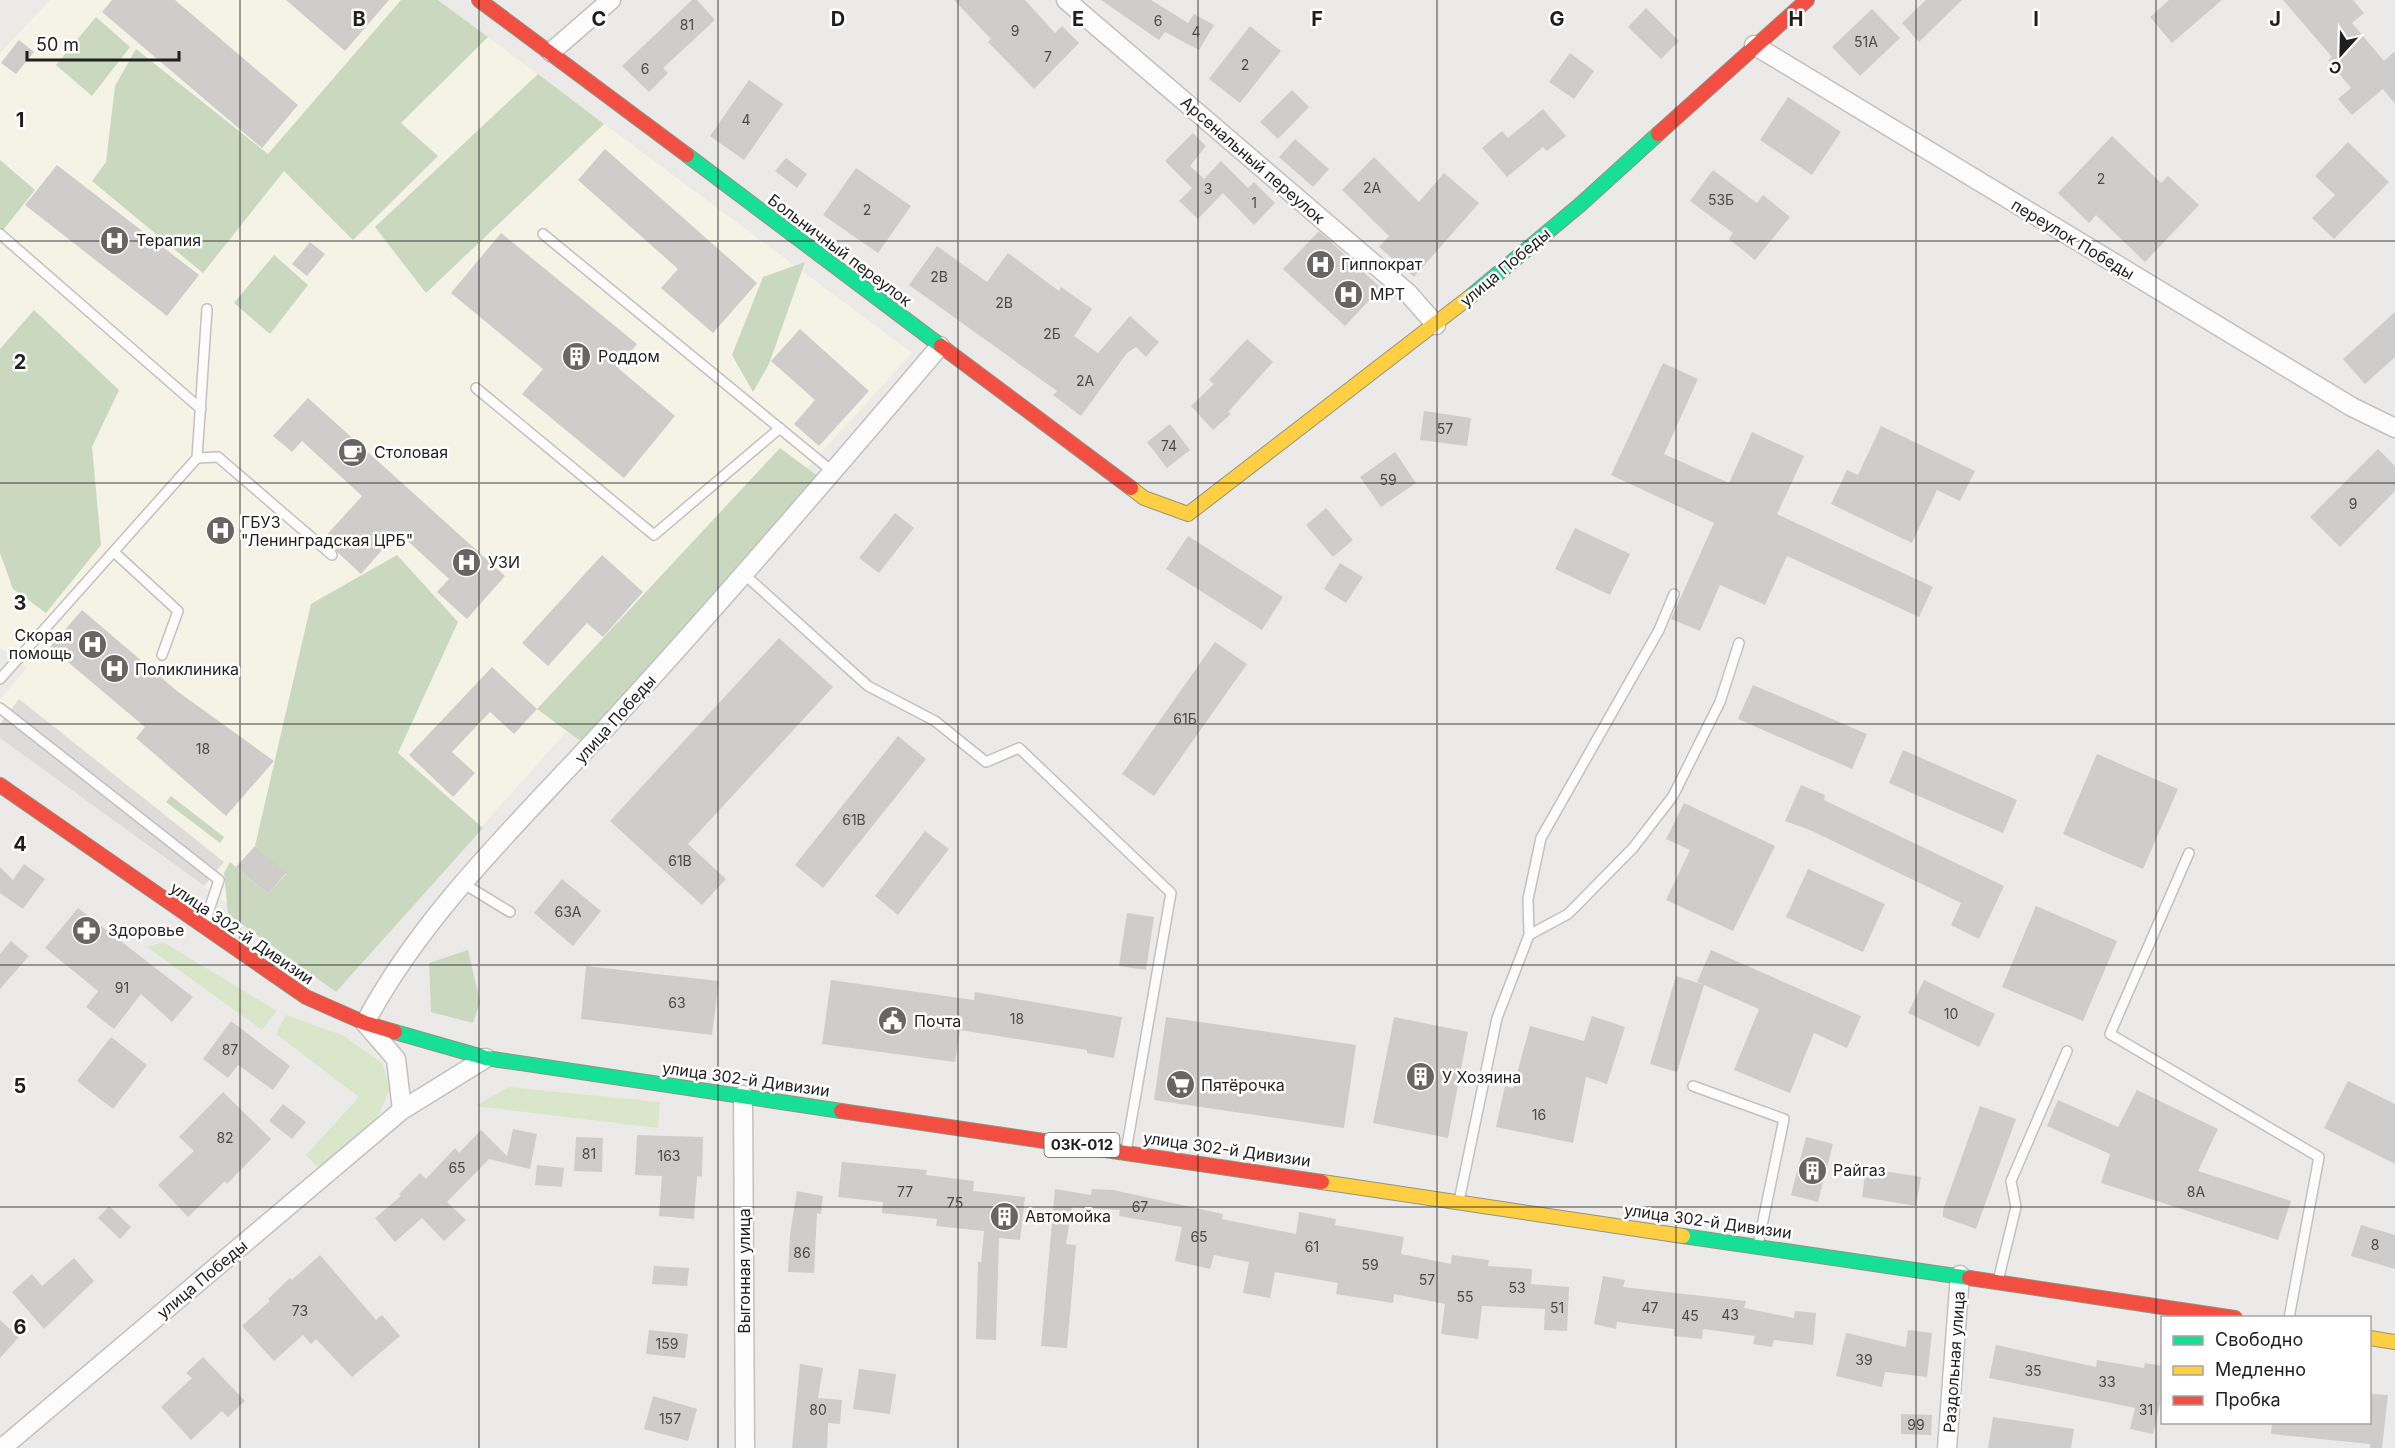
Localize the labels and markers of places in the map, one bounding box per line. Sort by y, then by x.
hospital icon: Терапия [99,224,131,256]
place label: Терапия [136,230,201,250]
hospital icon: Гиппократ [1304,248,1336,280]
place label: Гиппократ [1341,254,1423,274]
hospital icon: МРТ [1333,278,1365,310]
place label: МРТ [1370,284,1405,304]
building icon: Роддом [561,340,593,372]
place label: Роддом [598,346,660,366]
cafe icon: Столовая [337,436,369,468]
place label: Столовая [374,442,448,462]
place label: ГБУЗ "Ленинградская ЦРБ" [241,512,413,550]
hospital icon: ГБУЗ "Ленинградская ЦРБ" [204,515,236,547]
hospital icon: УЗИ [451,546,483,578]
place label: УЗИ [488,552,520,572]
place label: Скорая помощь [9,625,72,663]
hospital icon: Скорая помощь [77,628,109,660]
hospital icon: Поликлиника [98,653,130,685]
place label: Поликлиника [135,659,239,679]
pharmacy icon: Здоровье [71,914,103,946]
place label: Здоровье [108,920,184,940]
public building icon: Почта [877,1005,909,1037]
place label: Почта [914,1011,961,1031]
building icon: У Хозяина [1405,1061,1437,1093]
place label: У Хозяина [1442,1067,1521,1087]
supermarket icon: Пятёрочка [1164,1069,1196,1101]
place label: Пятёрочка [1201,1075,1285,1095]
building icon: Райгаз [1796,1154,1828,1186]
place label: Райгаз [1833,1160,1886,1180]
building icon: Автомойка [988,1200,1020,1232]
place label: Автомойка [1025,1206,1111,1226]

